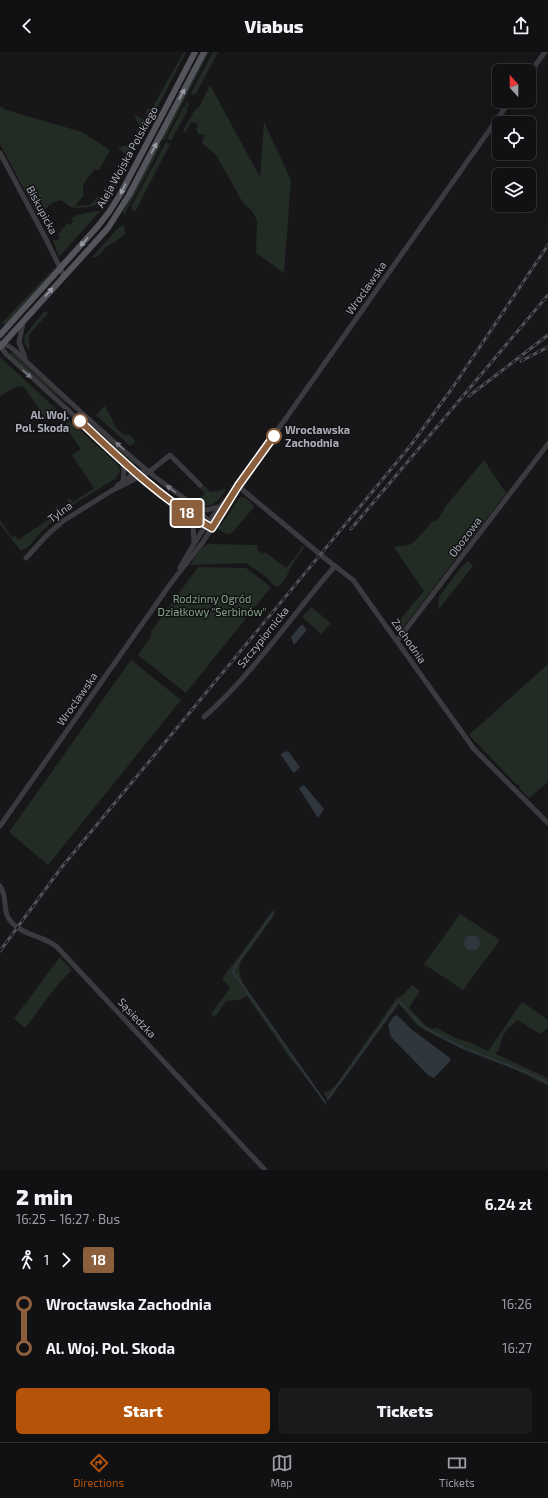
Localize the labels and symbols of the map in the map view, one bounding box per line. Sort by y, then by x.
north arrow [492,64,536,108]
one-way arrow [179,88,186,99]
street label: Aleja Wojska Polskiego [93,104,161,210]
one-way arrow [150,143,157,154]
street label: Biskupicka [24,183,61,236]
one-way arrow [120,183,126,194]
one-way arrow [80,237,89,247]
street label: Wrocławska [342,259,389,317]
one-way arrow [45,287,54,298]
one-way arrow [22,369,33,378]
place label: Al. Woj. Pol. Skoda [15,408,69,434]
marker: Al. Woj. Pol. Skoda [72,413,88,429]
place label: Wrocławska Zachodnia [285,423,350,449]
marker: Wrocławska Zachodnia [266,428,282,444]
one-way arrow [115,442,125,451]
one-way arrow [166,485,176,493]
street label: Tylna [45,498,74,525]
line badge: 18 [169,500,205,526]
street label: Obozowa [445,514,484,559]
park label: Rodzinny Ogród Działkowy "Serbinów" [158,592,267,618]
street label: Szczypiornicka [234,604,291,670]
street label: Zachodnia [389,616,430,666]
street label: Wrocławska [53,670,100,728]
street label: Sąsiedzka [116,995,159,1040]

